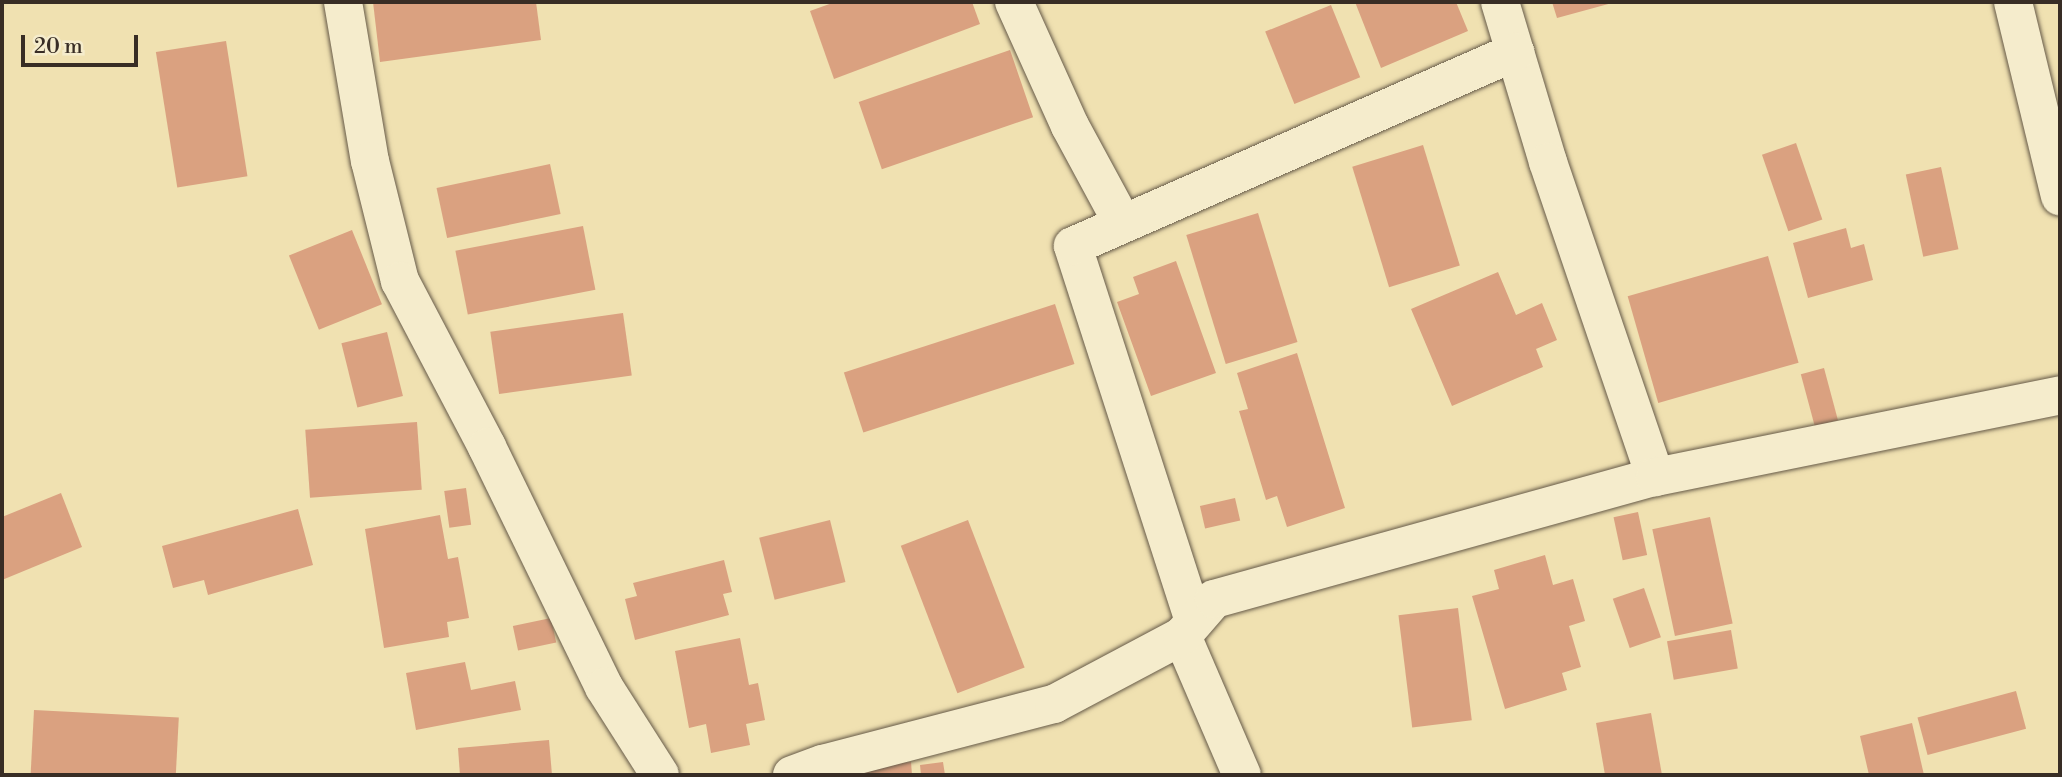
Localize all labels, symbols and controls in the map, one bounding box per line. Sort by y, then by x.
scale bar [24,21,142,65]
text: 20 m [34,34,83,60]

